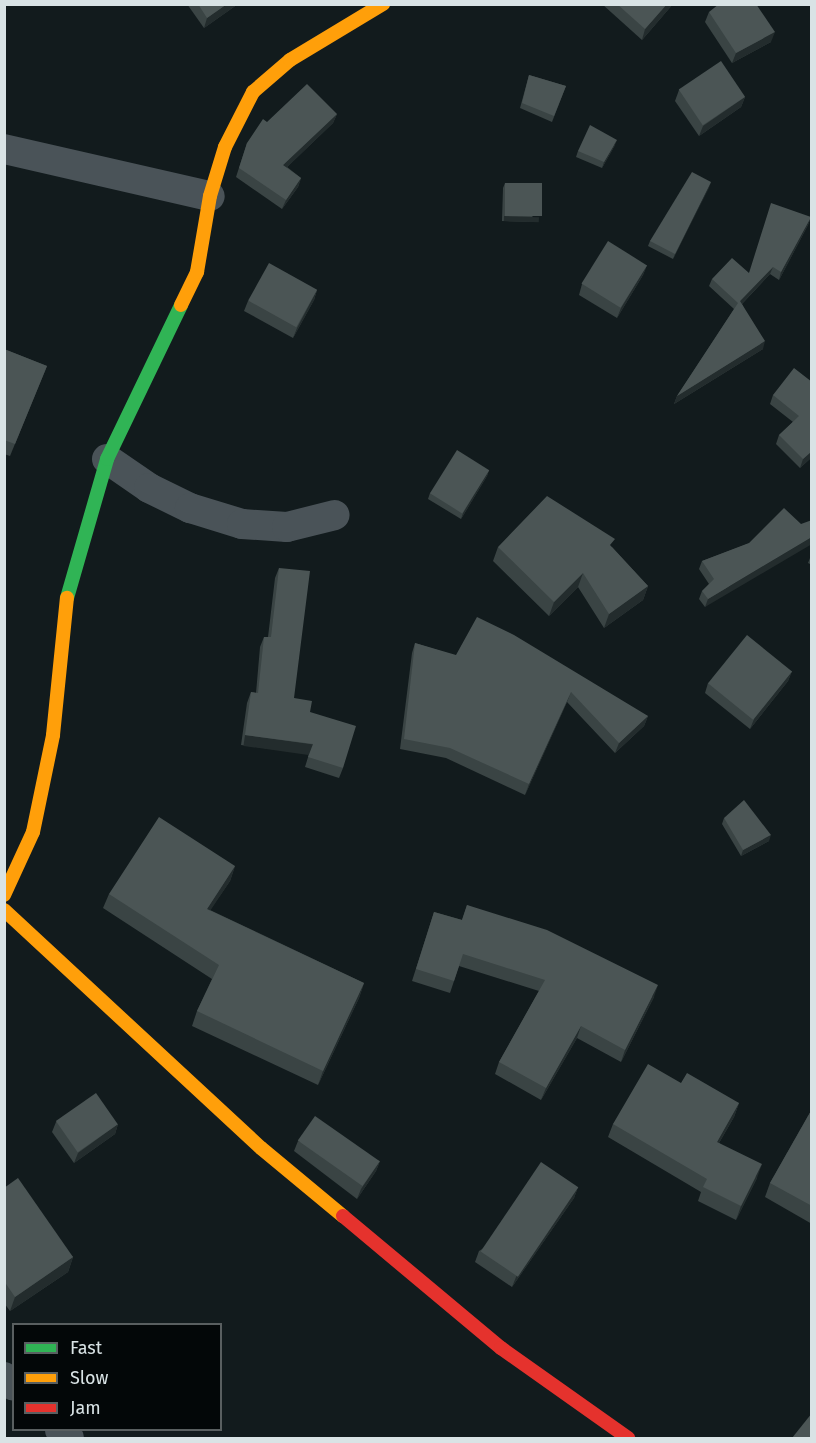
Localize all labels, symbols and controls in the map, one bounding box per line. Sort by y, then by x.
legend [12,1323,222,1431]
text: Fast [70,1337,102,1359]
text: Slow [70,1367,108,1389]
text: Jam [70,1397,101,1419]

